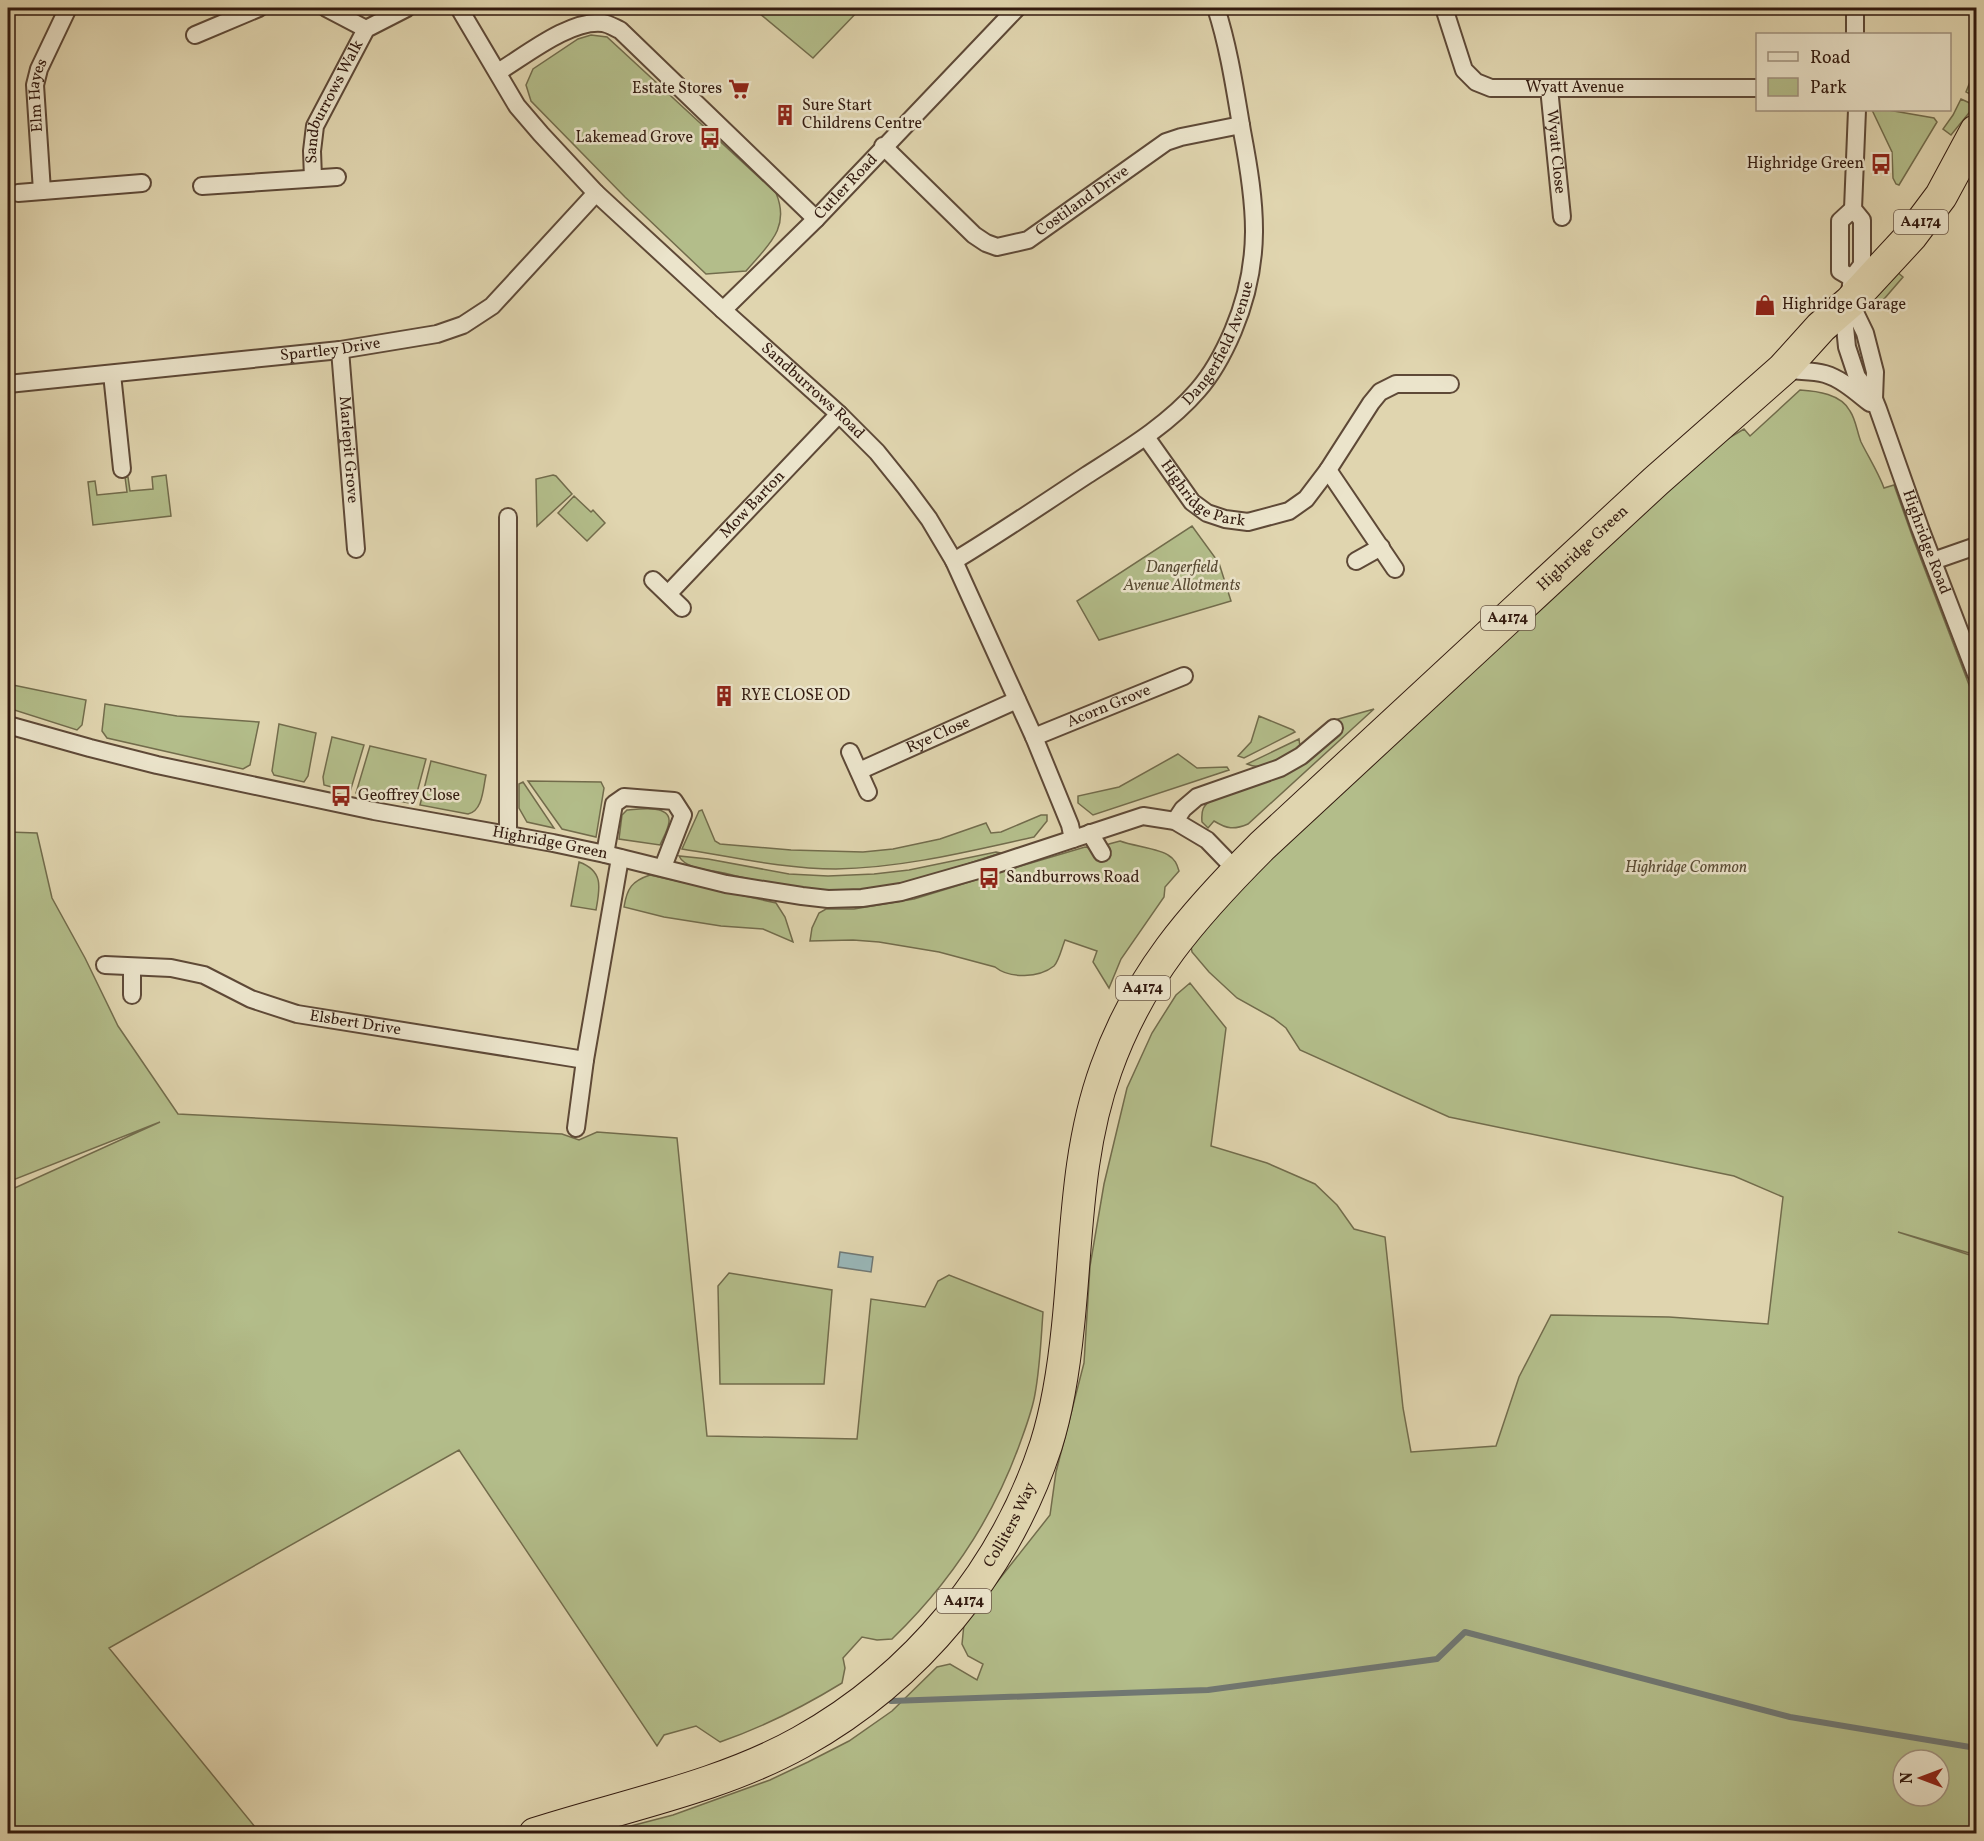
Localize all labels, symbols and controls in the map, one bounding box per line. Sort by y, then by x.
legend [1756,33,1951,111]
street label: Sandburrows Walk [301,36,369,164]
text: Road [1810,46,1851,71]
street label: Elm Hayes [23,55,53,133]
text: Park [1810,76,1847,101]
supermarket icon: Estate Stores [727,77,751,101]
street label: Wyatt Avenue [1525,77,1624,99]
place label: Estate Stores [632,78,722,100]
place label: Sure Start Childrens Centre [802,95,922,135]
building icon: Sure Start Childrens Centre [773,103,797,127]
street label: Wyatt Close [1540,109,1571,195]
bus stop icon: Lakemead Grove [698,126,722,150]
place label: Lakemead Grove [575,127,693,149]
street label: Cutler Road [809,149,883,225]
bus stop icon: Highridge Green [1869,152,1893,176]
place label: Highridge Green [1747,153,1864,175]
street label: Costiland Drive [1031,161,1134,242]
road number: A4174 [1894,210,1948,234]
street label: Dangerfield Avenue [1178,279,1259,411]
shop icon: Highridge Garage [1753,293,1777,317]
place label: Highridge Garage [1782,294,1906,316]
street label: Spartley Drive [279,333,382,367]
street label: Sandburrows Road [756,338,869,444]
street label: Marlepit Grove [333,395,363,504]
street label: Highridge Park [1155,456,1247,533]
street label: Mow Barton [715,466,790,544]
street label: Highridge Road [1896,487,1956,598]
street label: Highridge Green [1532,501,1634,597]
park label: Dangerfield Avenue Allotments [1123,557,1241,597]
road number: A4174 [1481,606,1535,630]
street label: Acorn Grove [1064,680,1154,733]
building icon: RYE CLOSE OD [712,684,736,708]
place label: RYE CLOSE OD [741,685,850,707]
street label: Rye Close [903,711,974,759]
bus stop icon: Geoffrey Close [329,784,353,808]
place label: Geoffrey Close [358,785,460,807]
street label: Highridge Green [490,821,610,865]
park label: Highridge Common [1625,857,1747,879]
bus stop icon: Sandburrows Road [977,866,1001,890]
place label: Sandburrows Road [1006,867,1139,889]
road number: A4174 [1116,976,1170,1000]
street label: Elsbert Drive [308,1005,403,1041]
street label: Colliters Way [979,1479,1042,1572]
road number: A4174 [937,1589,991,1613]
north arrow [1891,1748,1951,1808]
text: N [1897,1772,1919,1784]

